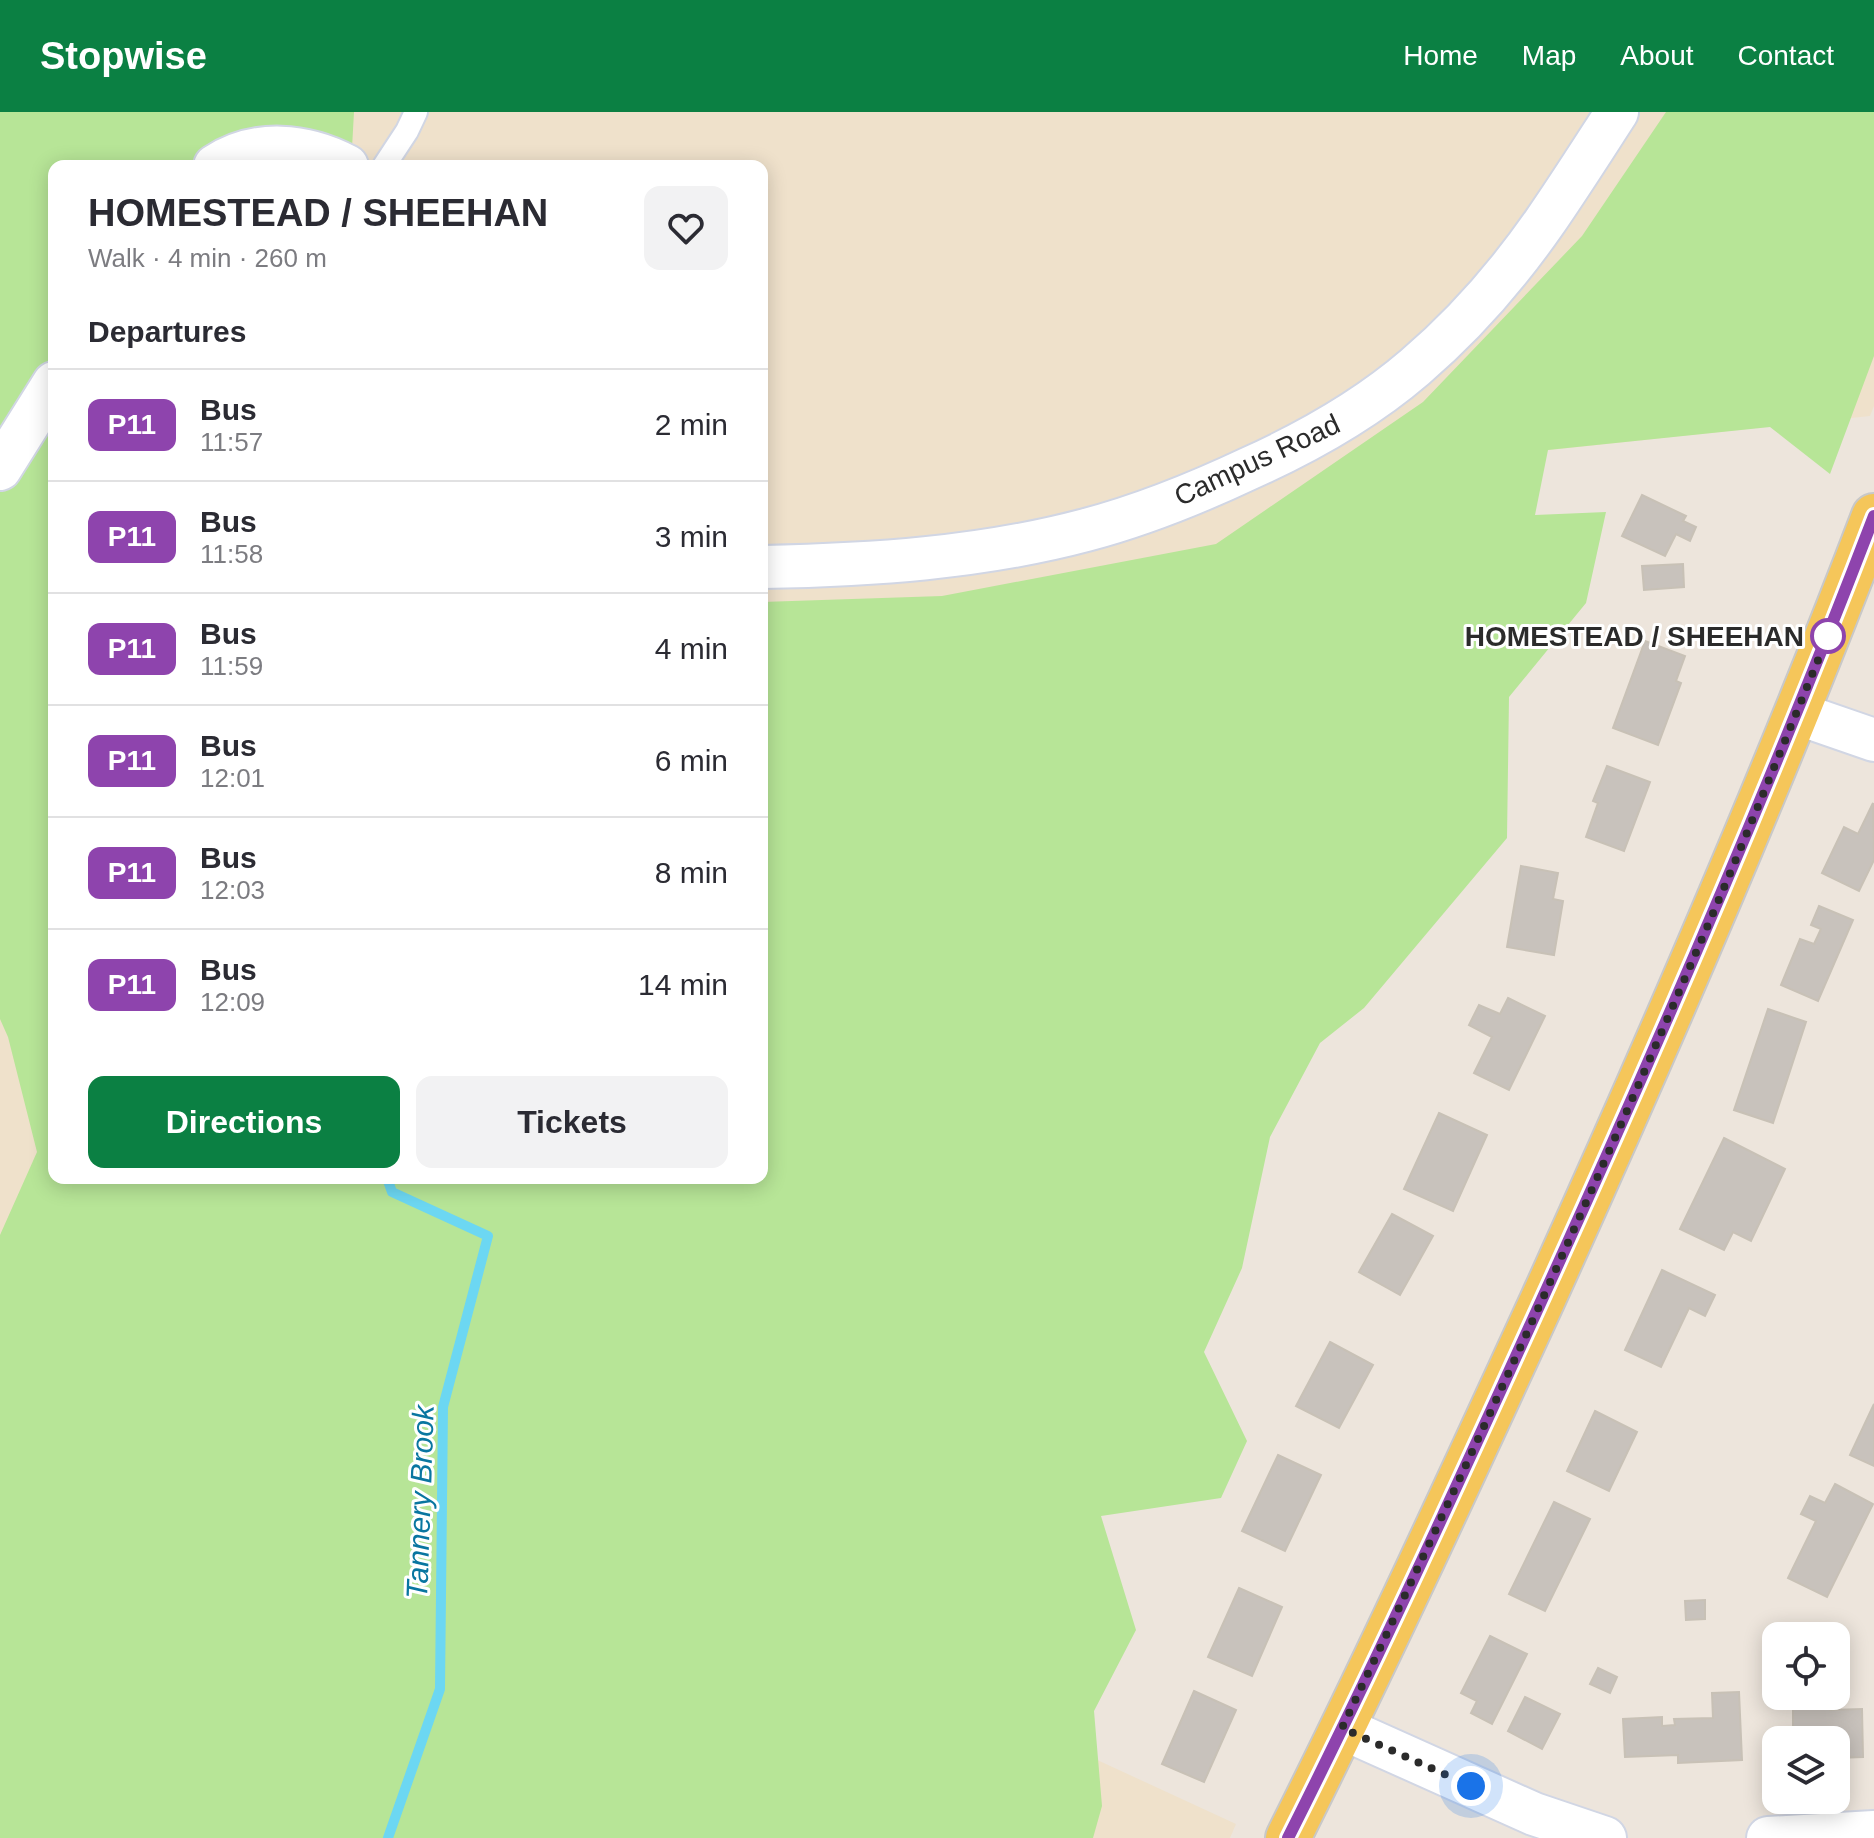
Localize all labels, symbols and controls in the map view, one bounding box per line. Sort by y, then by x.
text: Stopwise [40,35,207,77]
text: Home [1403,40,1478,71]
text: Map [1522,40,1576,71]
text: About [1620,40,1694,71]
text: Contact [1738,40,1834,71]
button: heart [644,186,728,270]
text: HOMESTEAD / SHEEHAN [88,192,548,234]
text: Walk · 4 min · 260 m [88,243,327,273]
text: Departures [88,315,246,348]
text: Bus [200,393,257,426]
text: 2 min [655,408,728,441]
street label: Campus Road [1169,408,1345,512]
text: P11 [108,409,156,440]
text: 11:57 [200,427,263,457]
text: Bus [200,505,257,538]
text: 3 min [655,520,728,553]
text: P11 [108,521,156,552]
text: 11:58 [200,539,263,569]
text: Bus [200,617,257,650]
marker: HOMESTEAD / SHEEHAN [1811,619,1845,653]
place label: HOMESTEAD / SHEEHAN [1465,621,1804,652]
text: 4 min [655,632,728,665]
text: P11 [108,633,156,664]
text: 11:59 [200,651,263,681]
text: Bus [200,729,257,762]
text: 6 min [655,744,728,777]
text: P11 [108,745,156,776]
text: 12:01 [200,763,265,793]
text: Bus [200,841,257,874]
text: 8 min [655,856,728,889]
text: P11 [108,857,156,888]
text: 12:03 [200,875,265,905]
text: Bus [200,953,257,986]
text: 14 min [638,968,728,1001]
text: P11 [108,969,156,1000]
text: 12:09 [200,987,265,1017]
button: Directions [88,1076,400,1168]
button: Tickets [416,1076,728,1168]
water label: Tannery Brook [400,1402,440,1600]
map controls [1762,1622,1850,1814]
button: locate [1762,1622,1850,1710]
button: layers [1762,1726,1850,1814]
your location [1451,1766,1491,1806]

